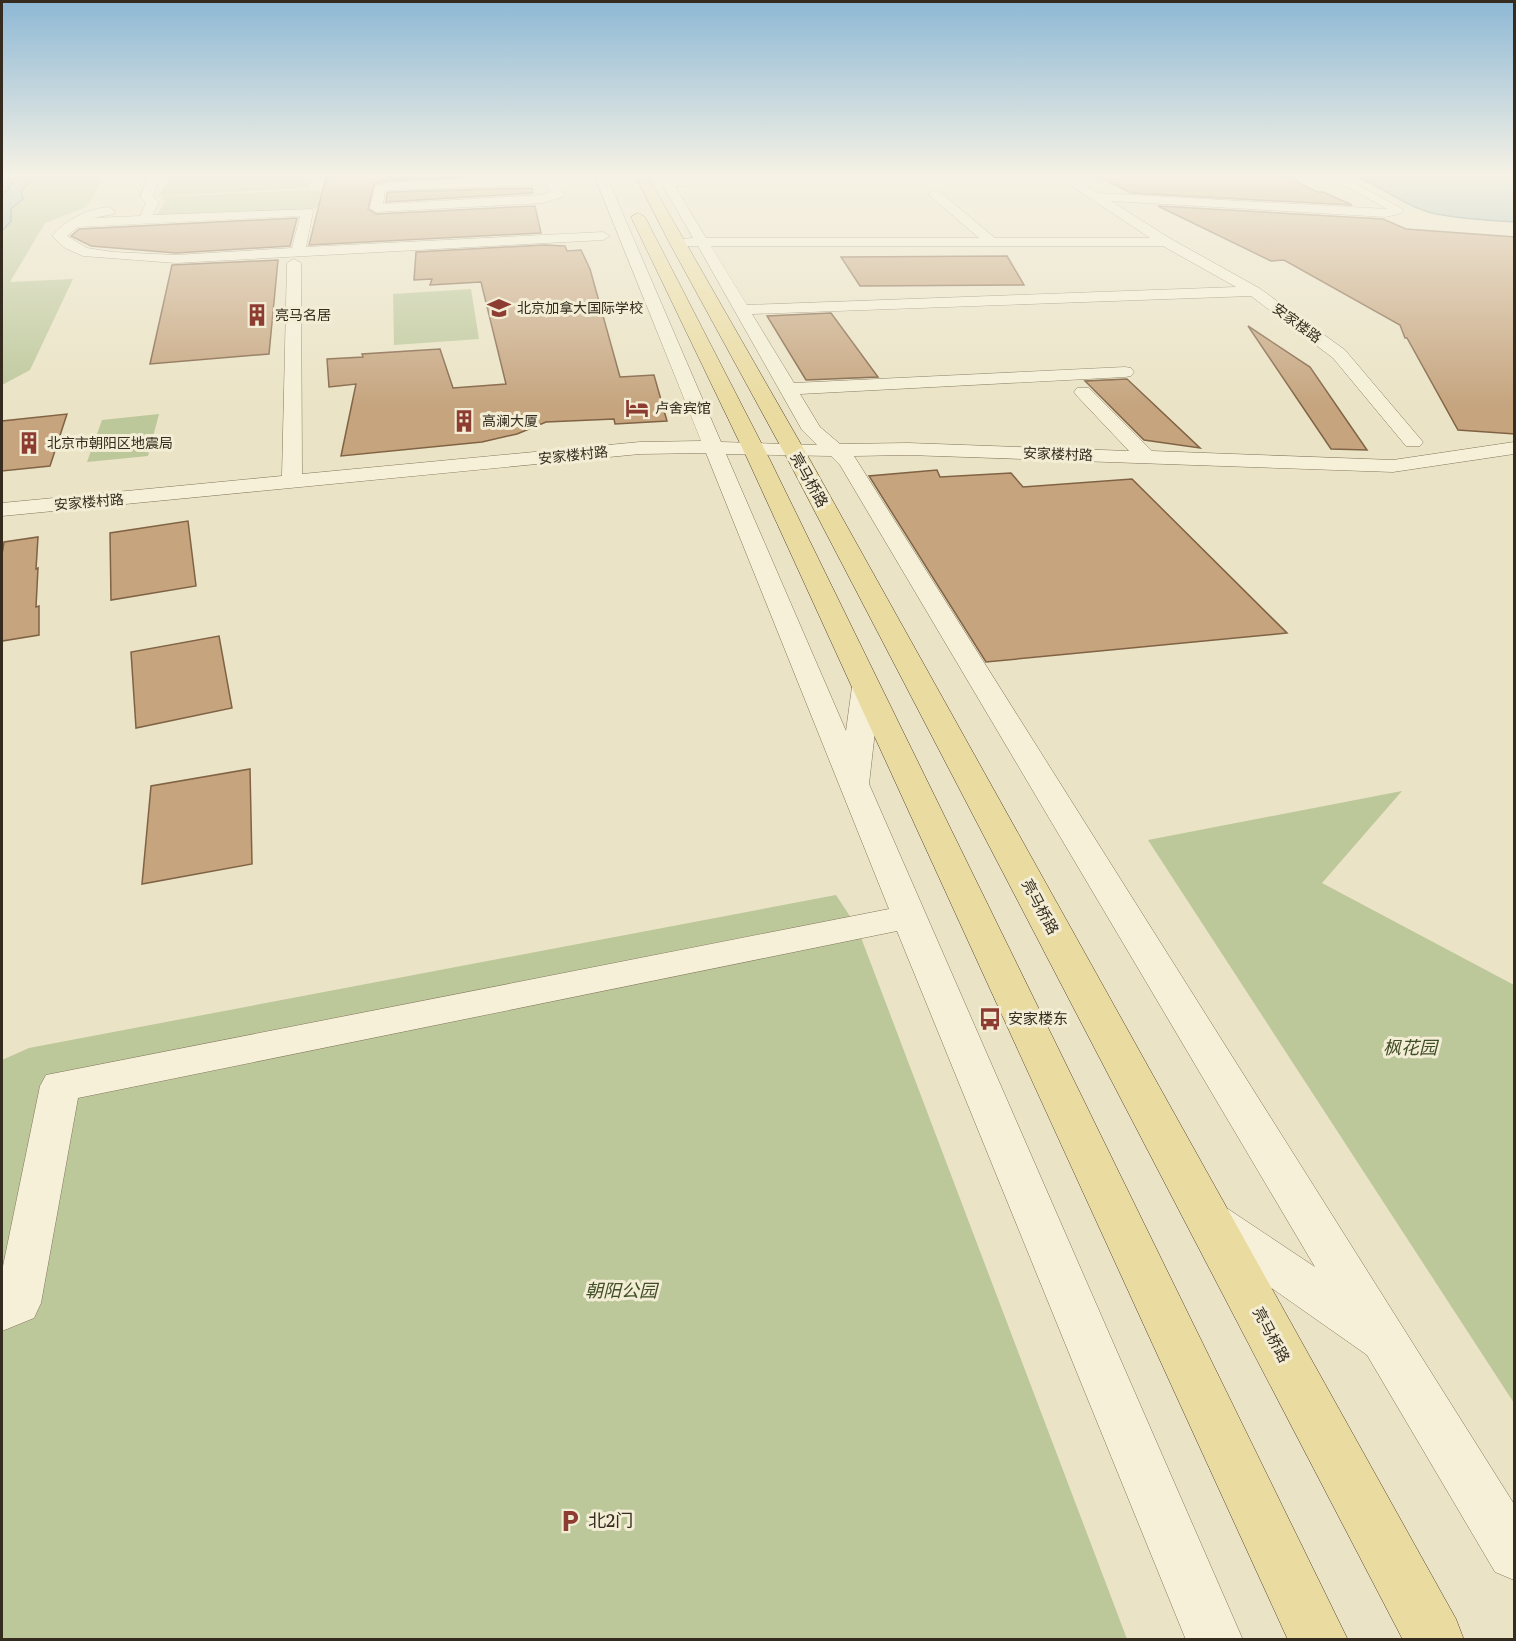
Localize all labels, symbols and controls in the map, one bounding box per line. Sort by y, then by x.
school or university icon: 北京加拿大国际学校 [486,295,512,321]
place label: 北京加拿大国际学校 [517,297,643,317]
street label: 安家楼路 [1269,298,1326,347]
building icon: 亮马名居 [244,302,270,328]
place label: 亮马名居 [275,304,331,324]
hotel icon: 卢舍宾馆 [624,395,650,421]
place label: 卢舍宾馆 [655,397,711,417]
building icon: 高澜大厦 [451,408,477,434]
place label: 高澜大厦 [482,410,538,430]
building icon: 北京市朝阳区地震局 [16,430,42,456]
place label: 北京市朝阳区地震局 [47,432,173,452]
street label: 安家楼村路 [537,440,609,468]
street label: 安家楼村路 [1023,442,1093,464]
street label: 亮马桥路 [786,447,835,511]
street label: 安家楼村路 [53,488,125,514]
street label: 亮马桥路 [1017,874,1066,938]
bus stop icon: 安家楼东 [977,1006,1003,1032]
place label: 安家楼东 [1008,1006,1068,1029]
park label: 枫花园 [1383,1033,1440,1060]
park label: 朝阳公园 [585,1276,660,1303]
street label: 亮马桥路 [1248,1302,1297,1366]
place label: 北2门 [588,1506,633,1533]
parking icon: 北2门 [557,1508,583,1534]

